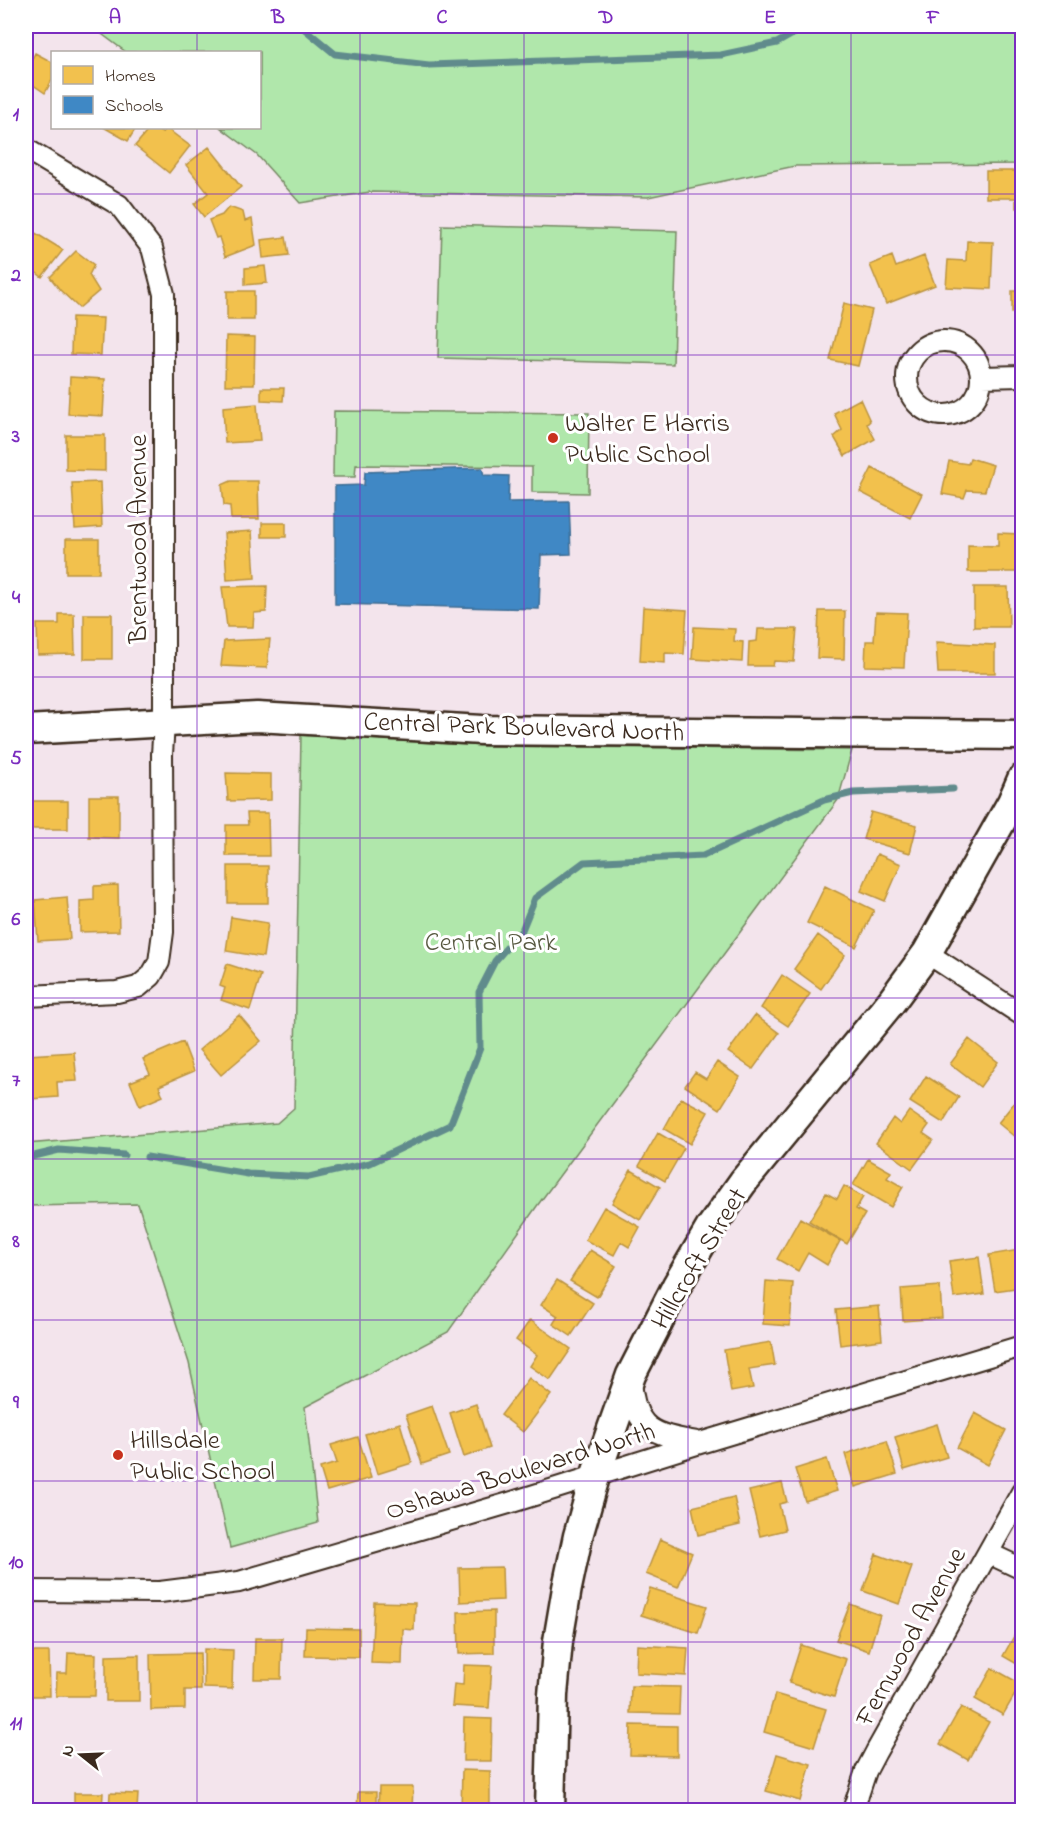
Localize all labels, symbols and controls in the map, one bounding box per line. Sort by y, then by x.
text: A [109,4,121,33]
text: B [270,4,285,33]
text: C [437,4,448,33]
text: D [598,4,613,33]
text: E [764,4,776,33]
text: F [926,4,940,33]
legend [51,51,261,129]
text: Homes [105,64,156,90]
text: Schools [105,94,163,120]
text: 1 [13,101,20,130]
text: 2 [10,262,21,291]
place label: Walter E Harris Public School [565,405,730,475]
text: 3 [11,423,20,452]
marker: Walter E Harris Public School [546,431,560,445]
street label: Brentwood Avenue [120,434,159,645]
text: 4 [12,584,21,613]
street label: Central Park Boulevard North [363,703,685,754]
text: 5 [10,745,22,774]
text: 6 [12,906,21,935]
park label: Central Park [425,924,557,963]
text: 7 [12,1067,21,1096]
street label: Hillcroft Street [642,1181,758,1338]
text: 8 [11,1228,20,1257]
text: 9 [12,1389,20,1418]
street label: Oshawa Boulevard North [381,1413,660,1532]
place label: Hillsdale Public School [130,1422,275,1492]
marker: Hillsdale Public School [111,1448,125,1462]
street label: Fernwood Avenue [846,1540,978,1735]
text: 10 [9,1549,24,1578]
text: 11 [10,1710,23,1739]
north arrow [51,1725,111,1785]
text: N [56,1742,82,1760]

